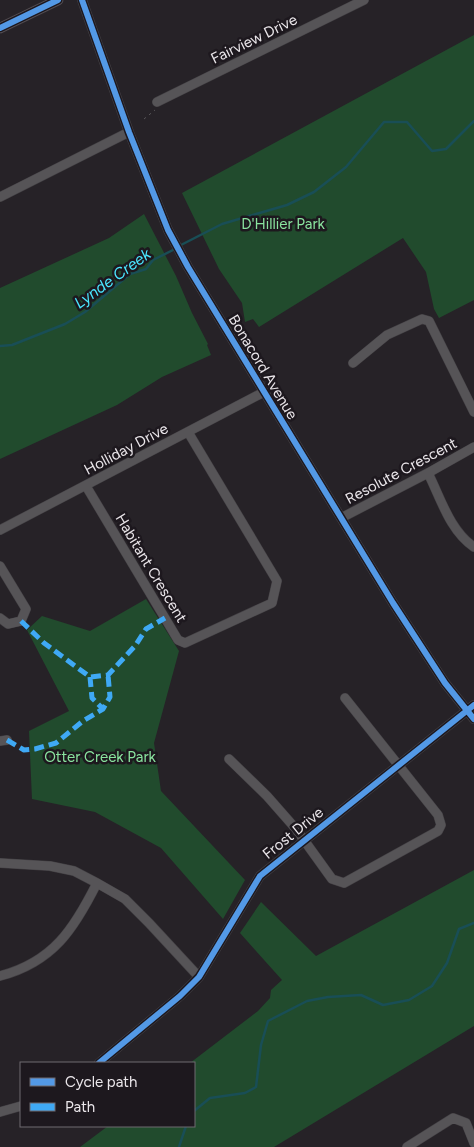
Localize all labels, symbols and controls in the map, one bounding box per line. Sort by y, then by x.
street label: Fairview Drive [208,10,300,68]
park label: D'Hillier Park [241,215,326,233]
water label: Lynde Creek [70,244,155,313]
street label: Bonacord Avenue [225,311,301,423]
street label: Holliday Drive [81,419,171,479]
street label: Resolute Crescent [342,434,460,508]
street label: Habitant Crescent [111,510,191,626]
park label: Otter Creek Park [44,748,157,766]
street label: Frost Drive [259,803,327,863]
legend [20,1062,195,1127]
text: Cycle path [65,1073,137,1091]
text: Path [65,1098,95,1116]

